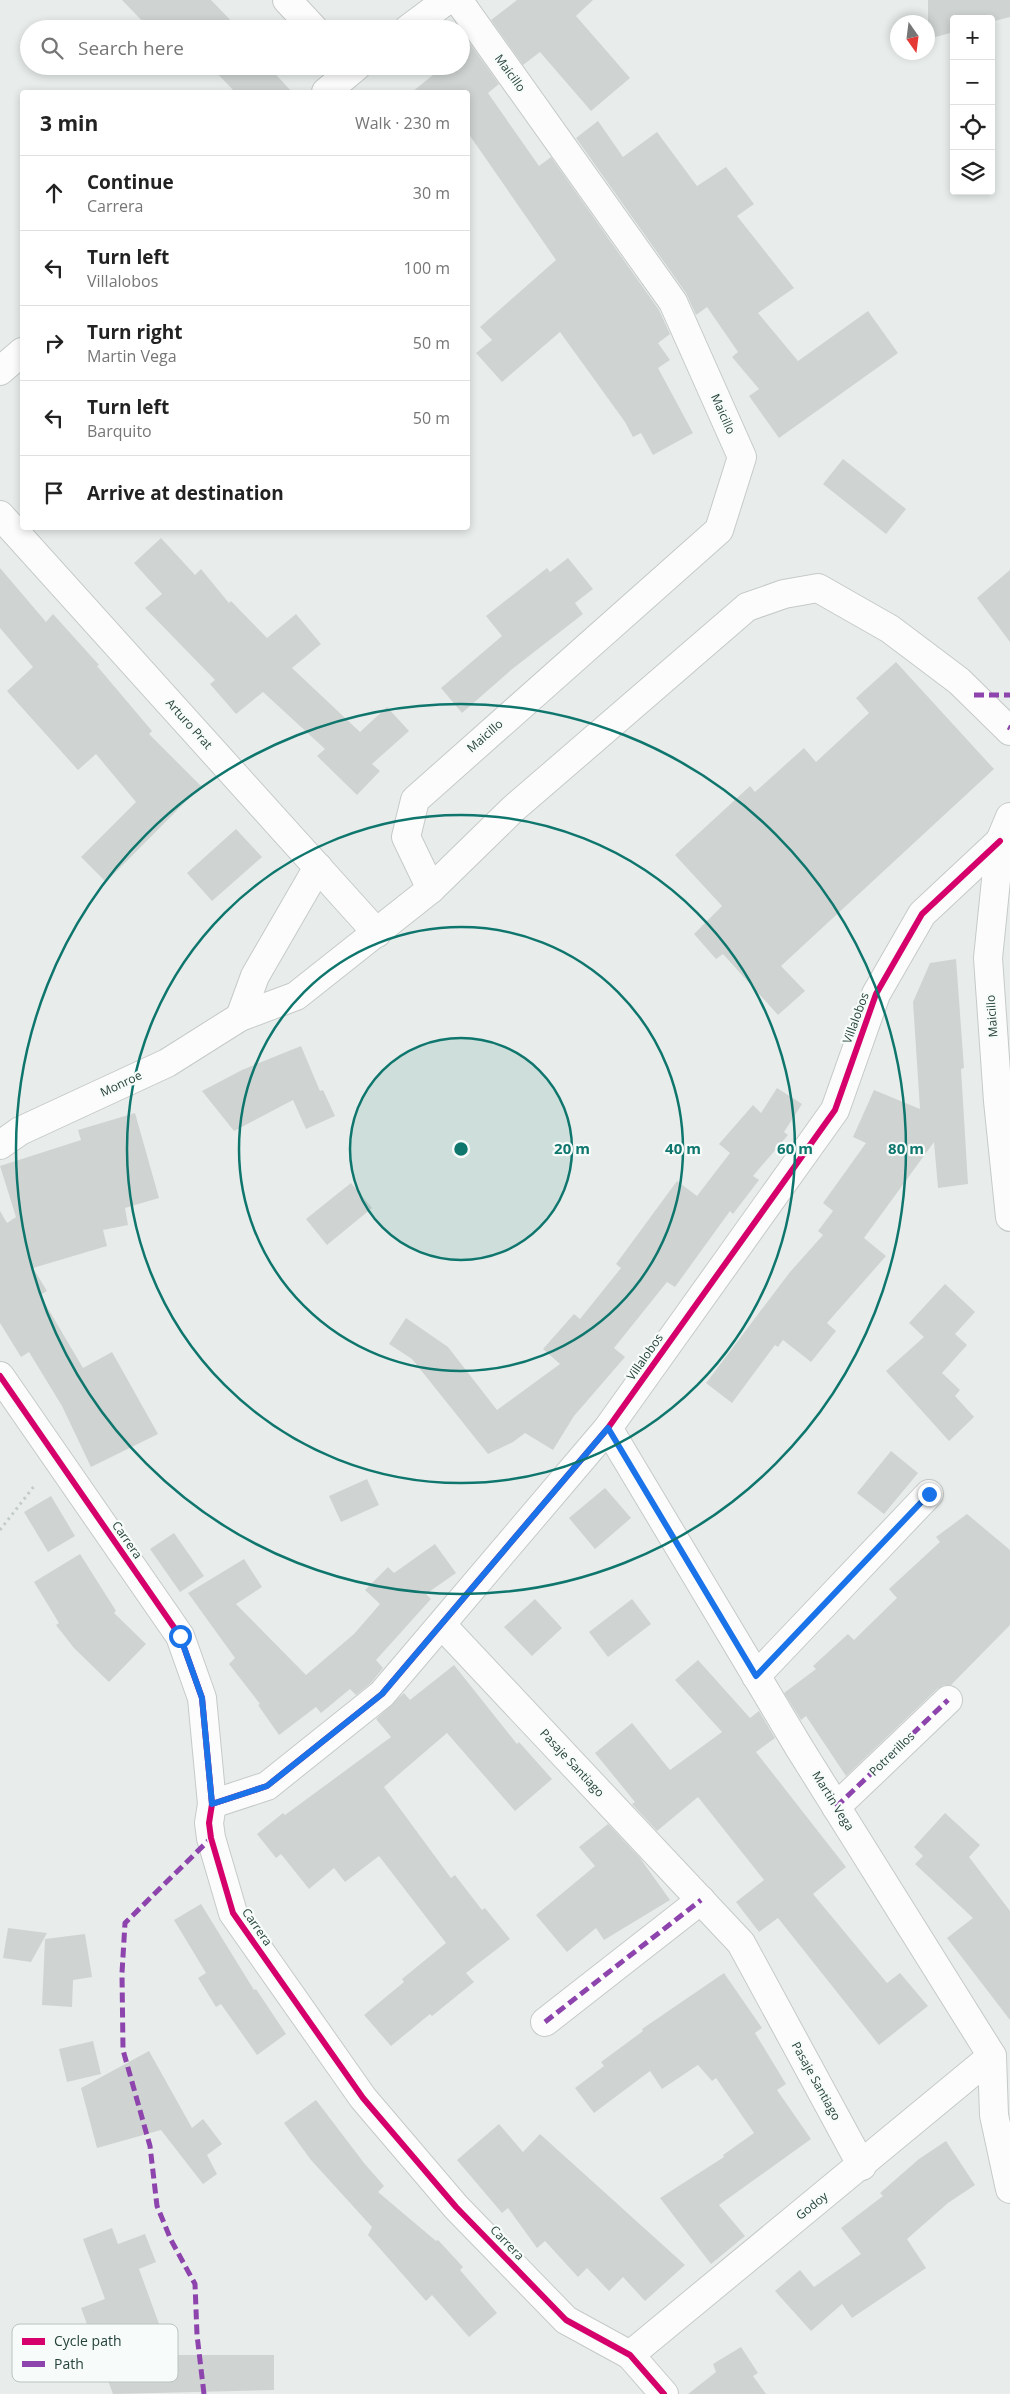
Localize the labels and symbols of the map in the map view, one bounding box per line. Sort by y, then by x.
north arrow [890,15,935,60]
street label: Maicillo [491,50,530,95]
street label: Maicillo [707,391,740,437]
street label: Arturo Prat [162,695,217,753]
street label: Maicillo [463,715,506,756]
street label: Villalobos [838,990,873,1046]
street label: Maicillo [982,994,1001,1038]
street label: Monroe [97,1066,145,1101]
text: 20 m [554,1138,590,1158]
text: 40 m [665,1138,701,1158]
text: 60 m [777,1138,813,1158]
text: 80 m [888,1138,924,1158]
centre of rings [452,1140,470,1158]
street label: Villalobos [622,1330,667,1383]
route end [918,1483,941,1506]
street label: Carrera [108,1517,147,1562]
route start [169,1625,192,1648]
street label: Pasaje Santiago [536,1725,608,1800]
street label: Potrerillos [865,1727,918,1780]
street label: Martin Vega [808,1768,858,1834]
street label: Carrera [238,1904,277,1949]
street label: Pasaje Santiago [788,2038,845,2123]
street label: Godoy [792,2187,832,2224]
street label: Carrera [487,2222,528,2264]
legend [12,2324,178,2382]
text: Cycle path [54,2331,122,2350]
text: Path [54,2354,84,2373]

